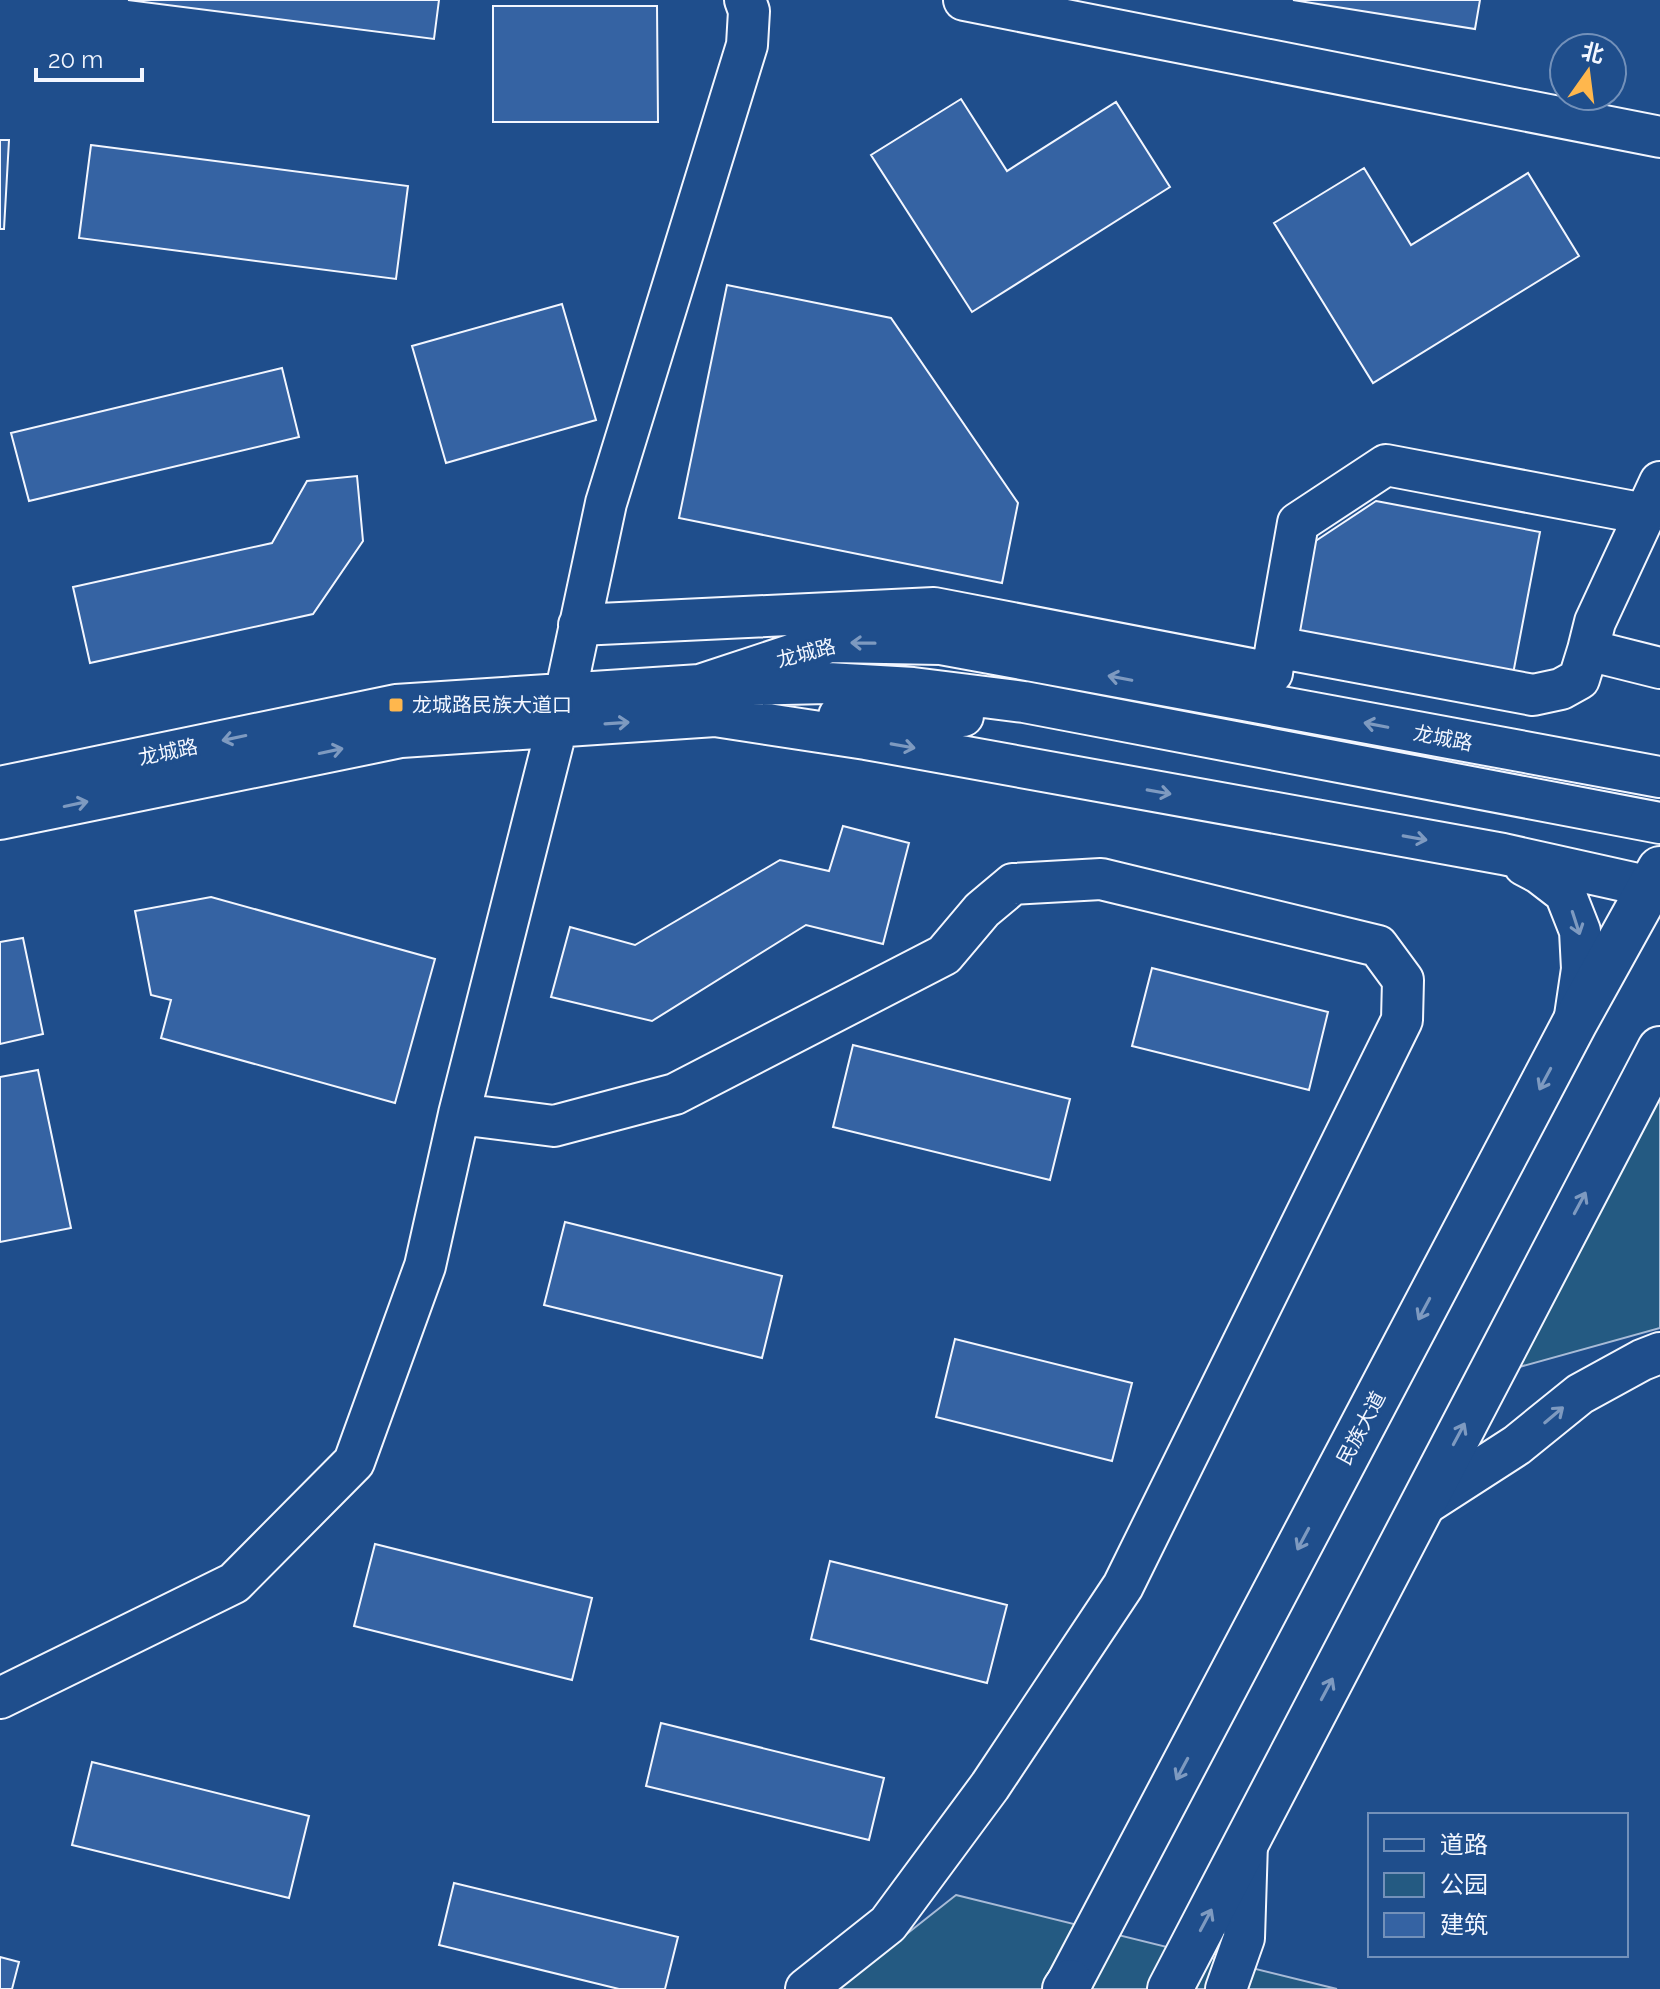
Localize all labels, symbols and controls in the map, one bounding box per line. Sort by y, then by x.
scale bar [36,32,142,82]
north arrow [1548,32,1628,112]
text: 北 [1579,37,1607,68]
text: 20 m [48,45,103,74]
street label: 龙城路 [774,634,838,672]
one-way arrow [850,635,877,651]
one-way arrow [1108,669,1134,684]
place label: 龙城路民族大道口 [412,693,572,717]
marker: 龙城路民族大道口 [387,696,405,714]
one-way arrow [603,715,630,730]
one-way arrow [1364,717,1389,732]
street label: 龙城路 [1411,720,1475,756]
one-way arrow [222,732,247,747]
street label: 龙城路 [136,734,200,770]
one-way arrow [890,739,915,754]
one-way arrow [318,743,343,758]
one-way arrow [1146,786,1171,801]
one-way arrow [63,795,89,810]
one-way arrow [1401,832,1427,847]
one-way arrow [1569,910,1584,936]
one-way arrow [1536,1066,1552,1090]
one-way arrow [1572,1192,1588,1216]
one-way arrow [1415,1297,1431,1320]
street label: 民族大道 [1332,1387,1390,1469]
one-way arrow [1543,1406,1564,1424]
one-way arrow [1452,1422,1468,1446]
one-way arrow [1294,1527,1310,1550]
one-way arrow [1319,1678,1335,1702]
one-way arrow [1174,1757,1189,1781]
legend [1368,1813,1628,1957]
text: 道路 [1440,1830,1488,1859]
text: 公园 [1440,1870,1488,1899]
one-way arrow [1199,1908,1215,1932]
text: 建筑 [1440,1910,1488,1939]

